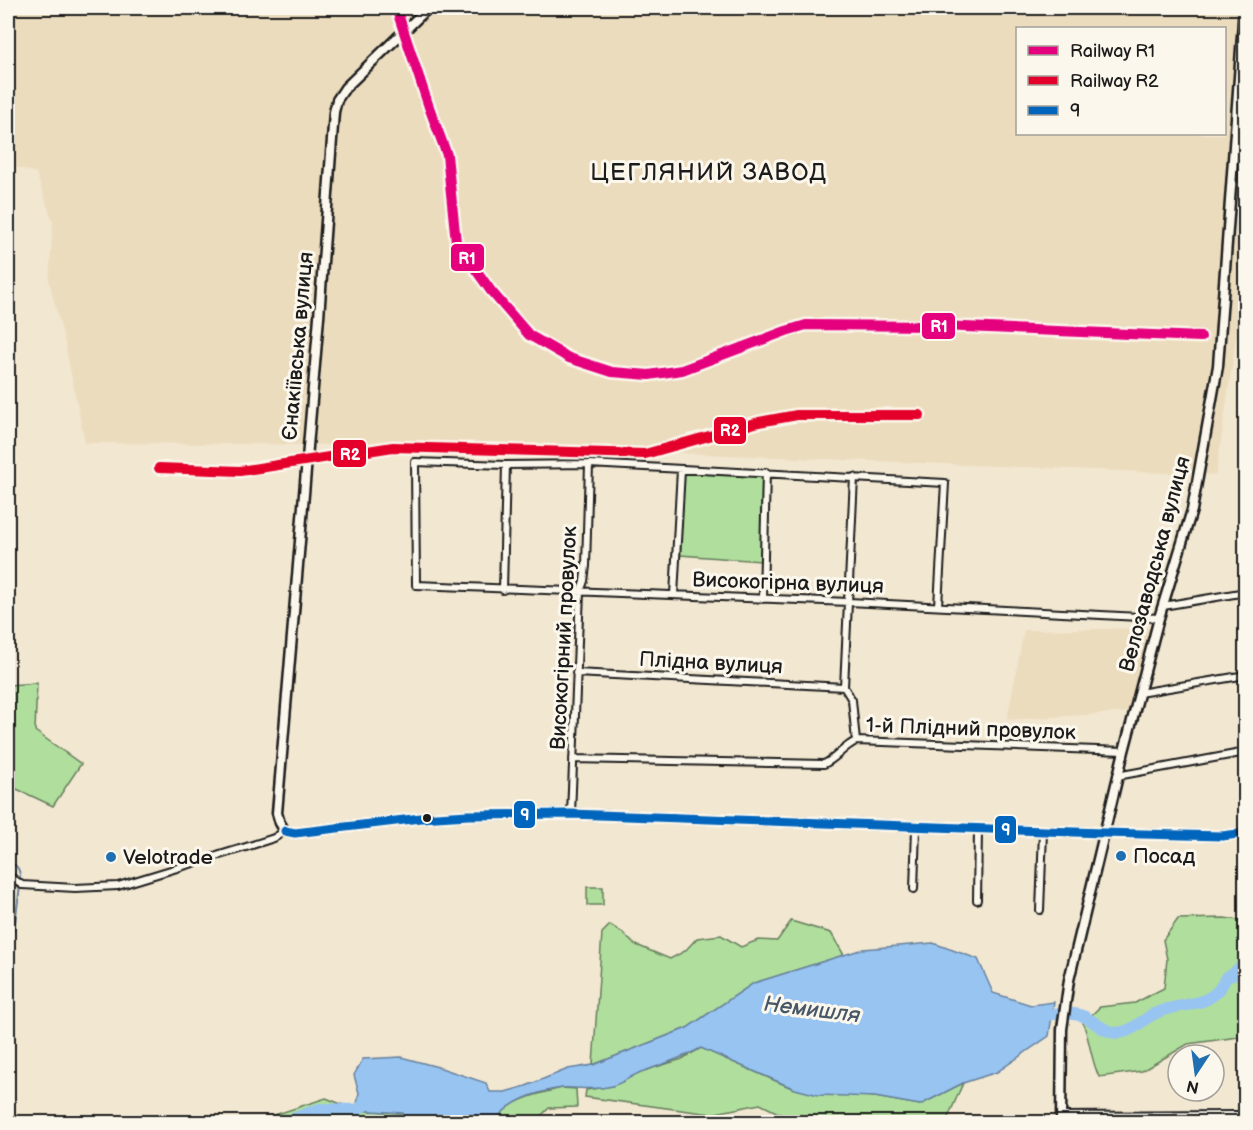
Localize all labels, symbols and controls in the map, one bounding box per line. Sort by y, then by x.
legend [1016,27,1226,135]
text: Railway R1 [1070,41,1155,62]
text: Railway R2 [1070,71,1159,92]
text: 9 [1070,101,1080,122]
district label: ЦЕГЛЯНИЙ ЗАВОД [590,158,828,187]
line badge: R1 [450,243,485,272]
text: R1 [458,250,476,269]
street label: Єнакіївська вулиця [277,251,319,441]
line badge: R1 [921,312,956,340]
text: R1 [930,318,948,337]
line badge: R2 [713,416,747,445]
text: R2 [720,422,741,441]
line badge: R2 [332,439,367,468]
text: R2 [340,446,361,465]
street label: Велозаводська вулиця [1114,453,1196,675]
street label: Високогірний провулок [546,525,582,751]
street label: Високогірна вулиця [692,567,884,599]
street label: Плідна вулиця [638,647,784,679]
street label: 1-й Плідний провулок [866,713,1076,745]
line badge: 9 [513,800,536,829]
text: 9 [520,806,530,825]
unlabelled marker [421,812,433,824]
line badge: 9 [994,815,1017,844]
text: 9 [1001,821,1011,840]
place label: Посад [1133,844,1195,869]
place label: Velotrade [123,845,213,870]
marker: Посад [1114,849,1128,863]
marker: Velotrade [104,850,118,864]
water label: Немишля [762,991,862,1029]
north arrow [1166,1043,1226,1103]
text: N [1185,1076,1201,1097]

